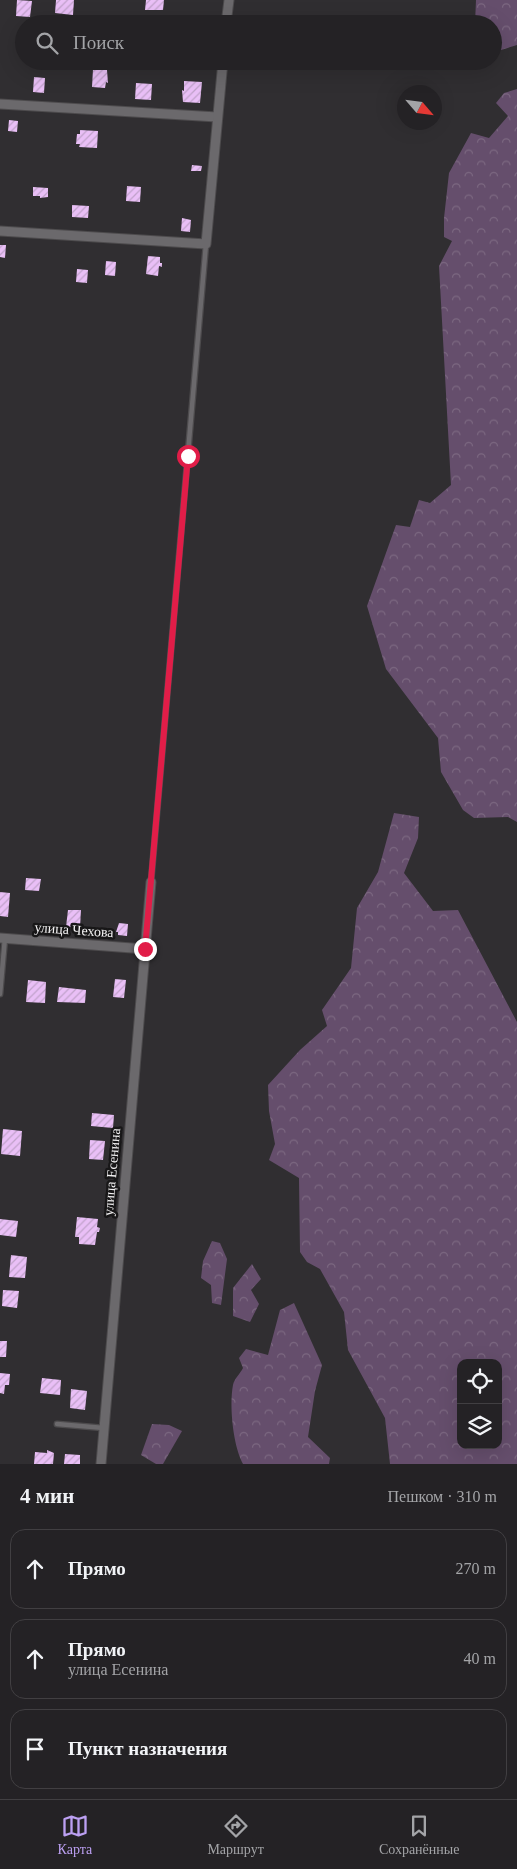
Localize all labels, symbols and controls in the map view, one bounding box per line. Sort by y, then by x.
search box [15,15,502,70]
icon: search [33,29,61,57]
text: Поиск [73,32,124,53]
north arrow [397,85,442,130]
route start [177,445,200,468]
street label: улица Чехова [34,920,115,940]
route end [134,938,157,961]
street label: улица Есенина [101,1127,123,1216]
map controls [457,1359,502,1449]
button: locate [457,1359,502,1404]
button: layers [457,1404,502,1449]
text: 4 мин [20,1484,74,1508]
text: Пешком · 310 m [387,1488,497,1505]
icon: ahead [21,1555,49,1583]
text: Прямо [68,1558,126,1579]
text: 270 m [456,1560,496,1577]
text: Прямо [68,1639,126,1660]
icon: ahead [21,1645,49,1673]
text: 40 m [464,1650,496,1667]
text: улица Есенина [68,1661,168,1678]
icon: arrive [21,1735,49,1763]
text: Пункт назначения [68,1738,227,1759]
tab: Карта [58,1812,92,1858]
tab: Маршрут [207,1812,264,1858]
tab: Сохранённые [379,1812,459,1858]

